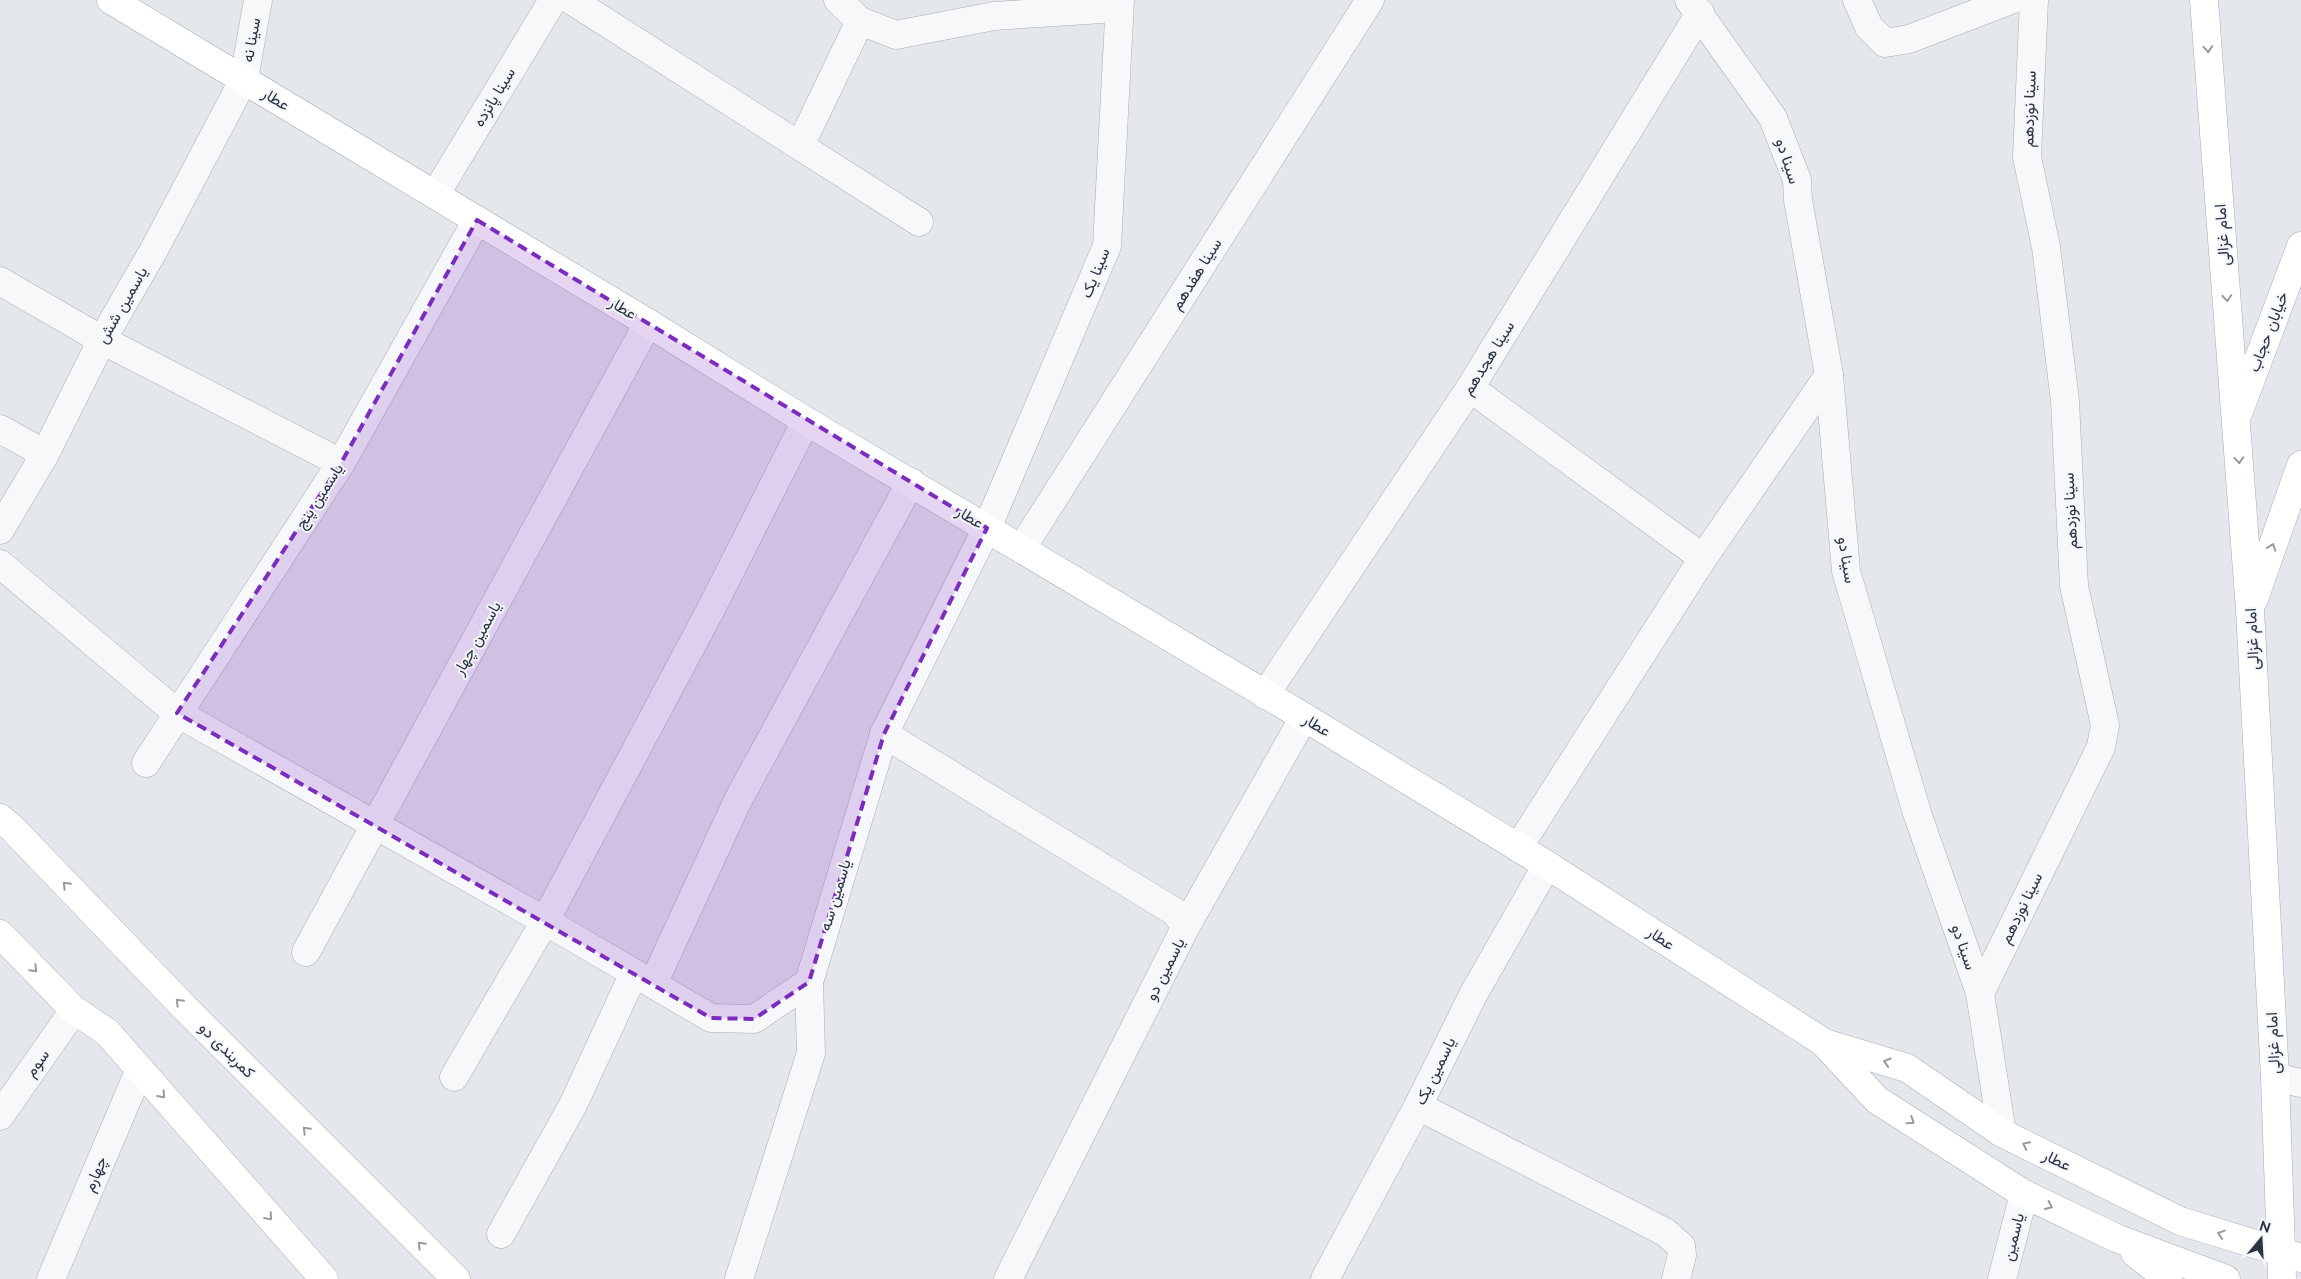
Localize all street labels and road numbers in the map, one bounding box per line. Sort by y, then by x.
street label: سینا نه [238,16,264,64]
street label: سینا پانزده [469,64,521,131]
street label: سینا نوزدهم [2018,70,2041,148]
street label: عطار [257,83,293,115]
street label: سینا دو [1771,136,1804,187]
street label: امام غزالی [2210,203,2235,267]
street label: سینا هفدهم [1166,235,1226,314]
street label: سینا یک [1076,245,1114,301]
street label: یاسمین شش [92,263,152,347]
street label: خیابان حجاب [2244,289,2292,375]
street label: عطار [604,292,640,324]
street label: سینا هجدهم [1458,317,1519,399]
street label: یاسمین پنج [291,460,349,533]
street label: سینا نوزدهم [2059,472,2082,550]
street label: عطار [951,501,987,533]
street label: سینا دو [1833,535,1860,585]
street label: یاسمین چهار [448,598,507,680]
street label: امام غزالی [2241,607,2264,671]
street label: عطار [1298,709,1334,741]
street label: یاسمین سه [815,857,856,933]
street label: سینا نوزدهم [1996,869,2047,947]
street label: عطار [1642,922,1678,955]
street label: سینا دو [1946,922,1981,973]
street label: یاسمین دو [1141,935,1190,1004]
street label: امام غزالی [2262,1011,2285,1075]
street label: کمربندی دو [195,1018,259,1082]
street label: یاسمین یک [1410,1034,1460,1108]
street label: سوم [21,1046,54,1081]
street label: عطار [2039,1145,2074,1176]
street label: چهارم [79,1153,113,1195]
street label: یاسمین [1998,1211,2029,1263]

